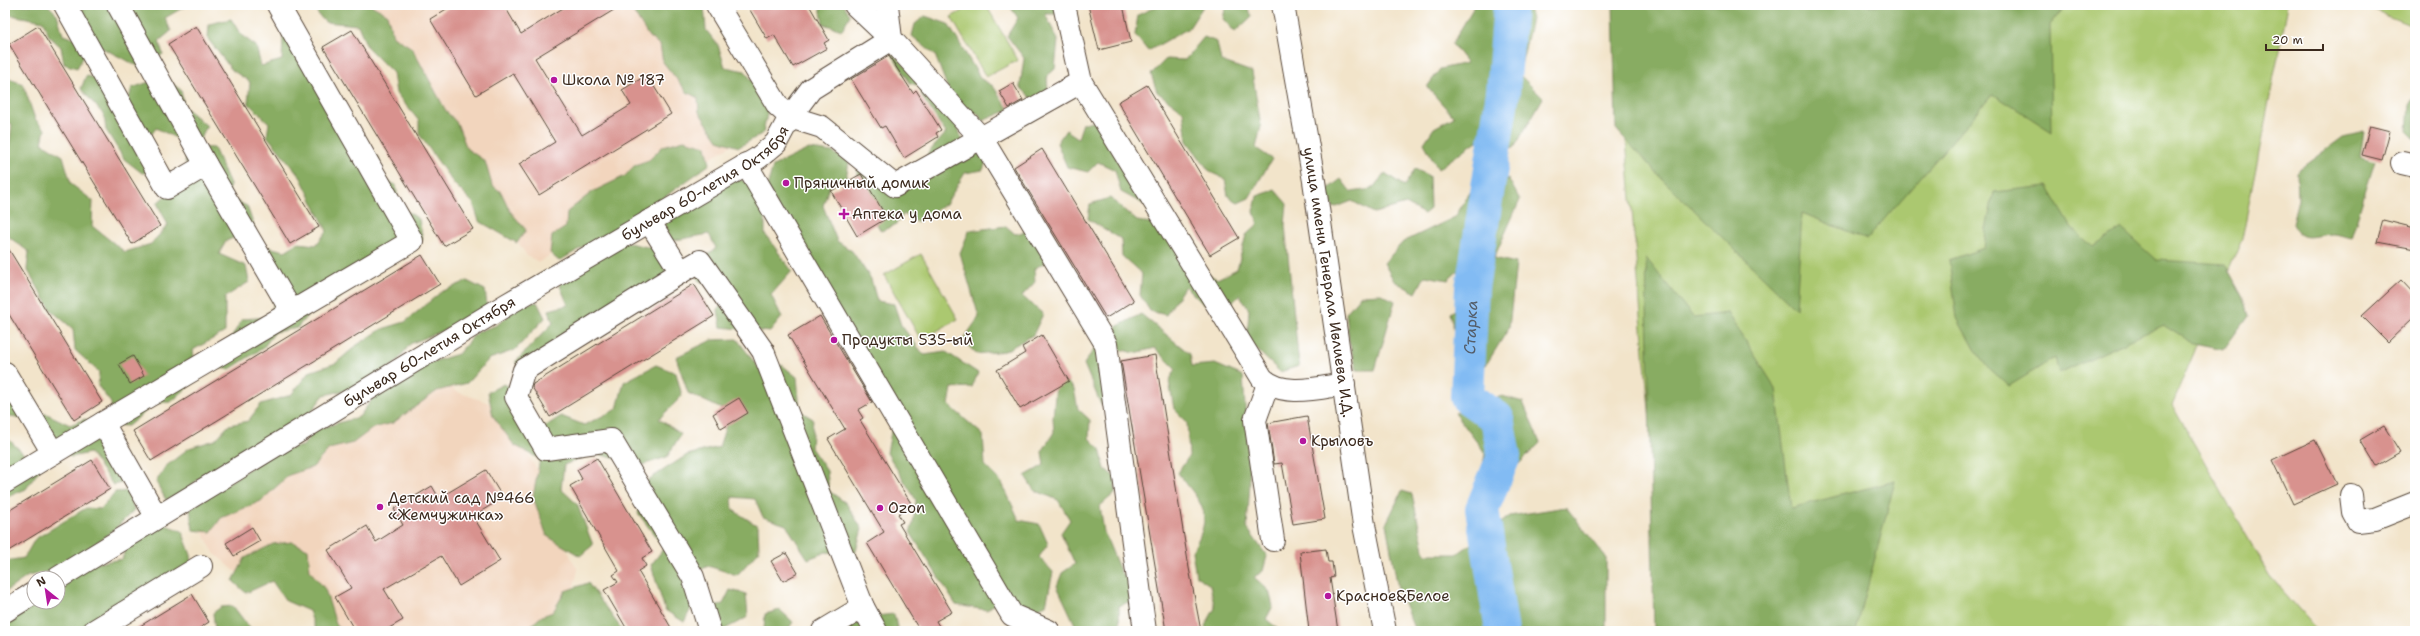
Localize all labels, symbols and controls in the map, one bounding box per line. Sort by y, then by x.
scale bar [2266,26,2323,52]
text: 20 m [2272,32,2303,48]
place label: Школа № 187 [562,70,665,90]
marker: Школа № 187 [549,75,559,85]
street label: бульвар 60-летия Октября [618,122,793,245]
street label: улица имени Генерала Ивлиева И.Д. [1298,146,1358,419]
place label: Пряничный домик [794,173,929,193]
marker: Пряничный домик [781,178,791,188]
place label: Аптека у дома [852,204,963,224]
marker: Аптека у дома [839,209,849,219]
street label: бульвар 60-летия Октября [340,292,519,412]
water label: Старка [1458,300,1482,355]
place label: Продукты 535-ый [842,330,973,350]
marker: Продукты 535-ый [829,335,839,345]
place label: Крыловъ [1311,431,1374,451]
marker: Крыловъ [1298,436,1308,446]
place label: Детский сад №466 «Жемчужинка» [388,488,535,525]
place label: Ozon [888,498,925,518]
marker: Детский сад №466 «Жемчужинка» [375,502,385,512]
marker: Ozon [875,503,885,513]
north arrow [26,570,66,610]
text: N [34,573,49,590]
place label: Красное&Белое [1336,586,1450,606]
marker: Красное&Белое [1323,591,1333,601]

